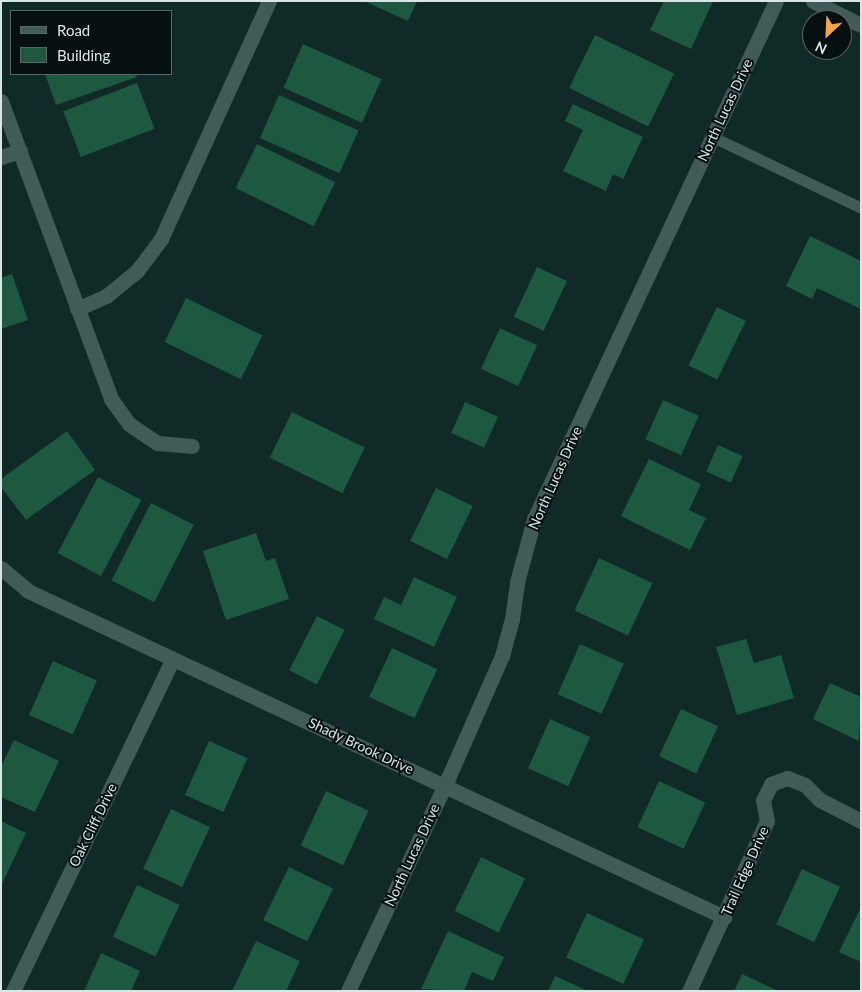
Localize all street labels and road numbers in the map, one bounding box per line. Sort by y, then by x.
street label: North Lucas Drive [694,56,756,164]
street label: North Lucas Drive [525,424,585,532]
street label: Shady Brook Drive [306,714,416,778]
street label: Oak Cliff Drive [66,780,120,870]
street label: North Lucas Drive [381,801,443,909]
street label: Trail Edge Drive [718,824,772,918]

